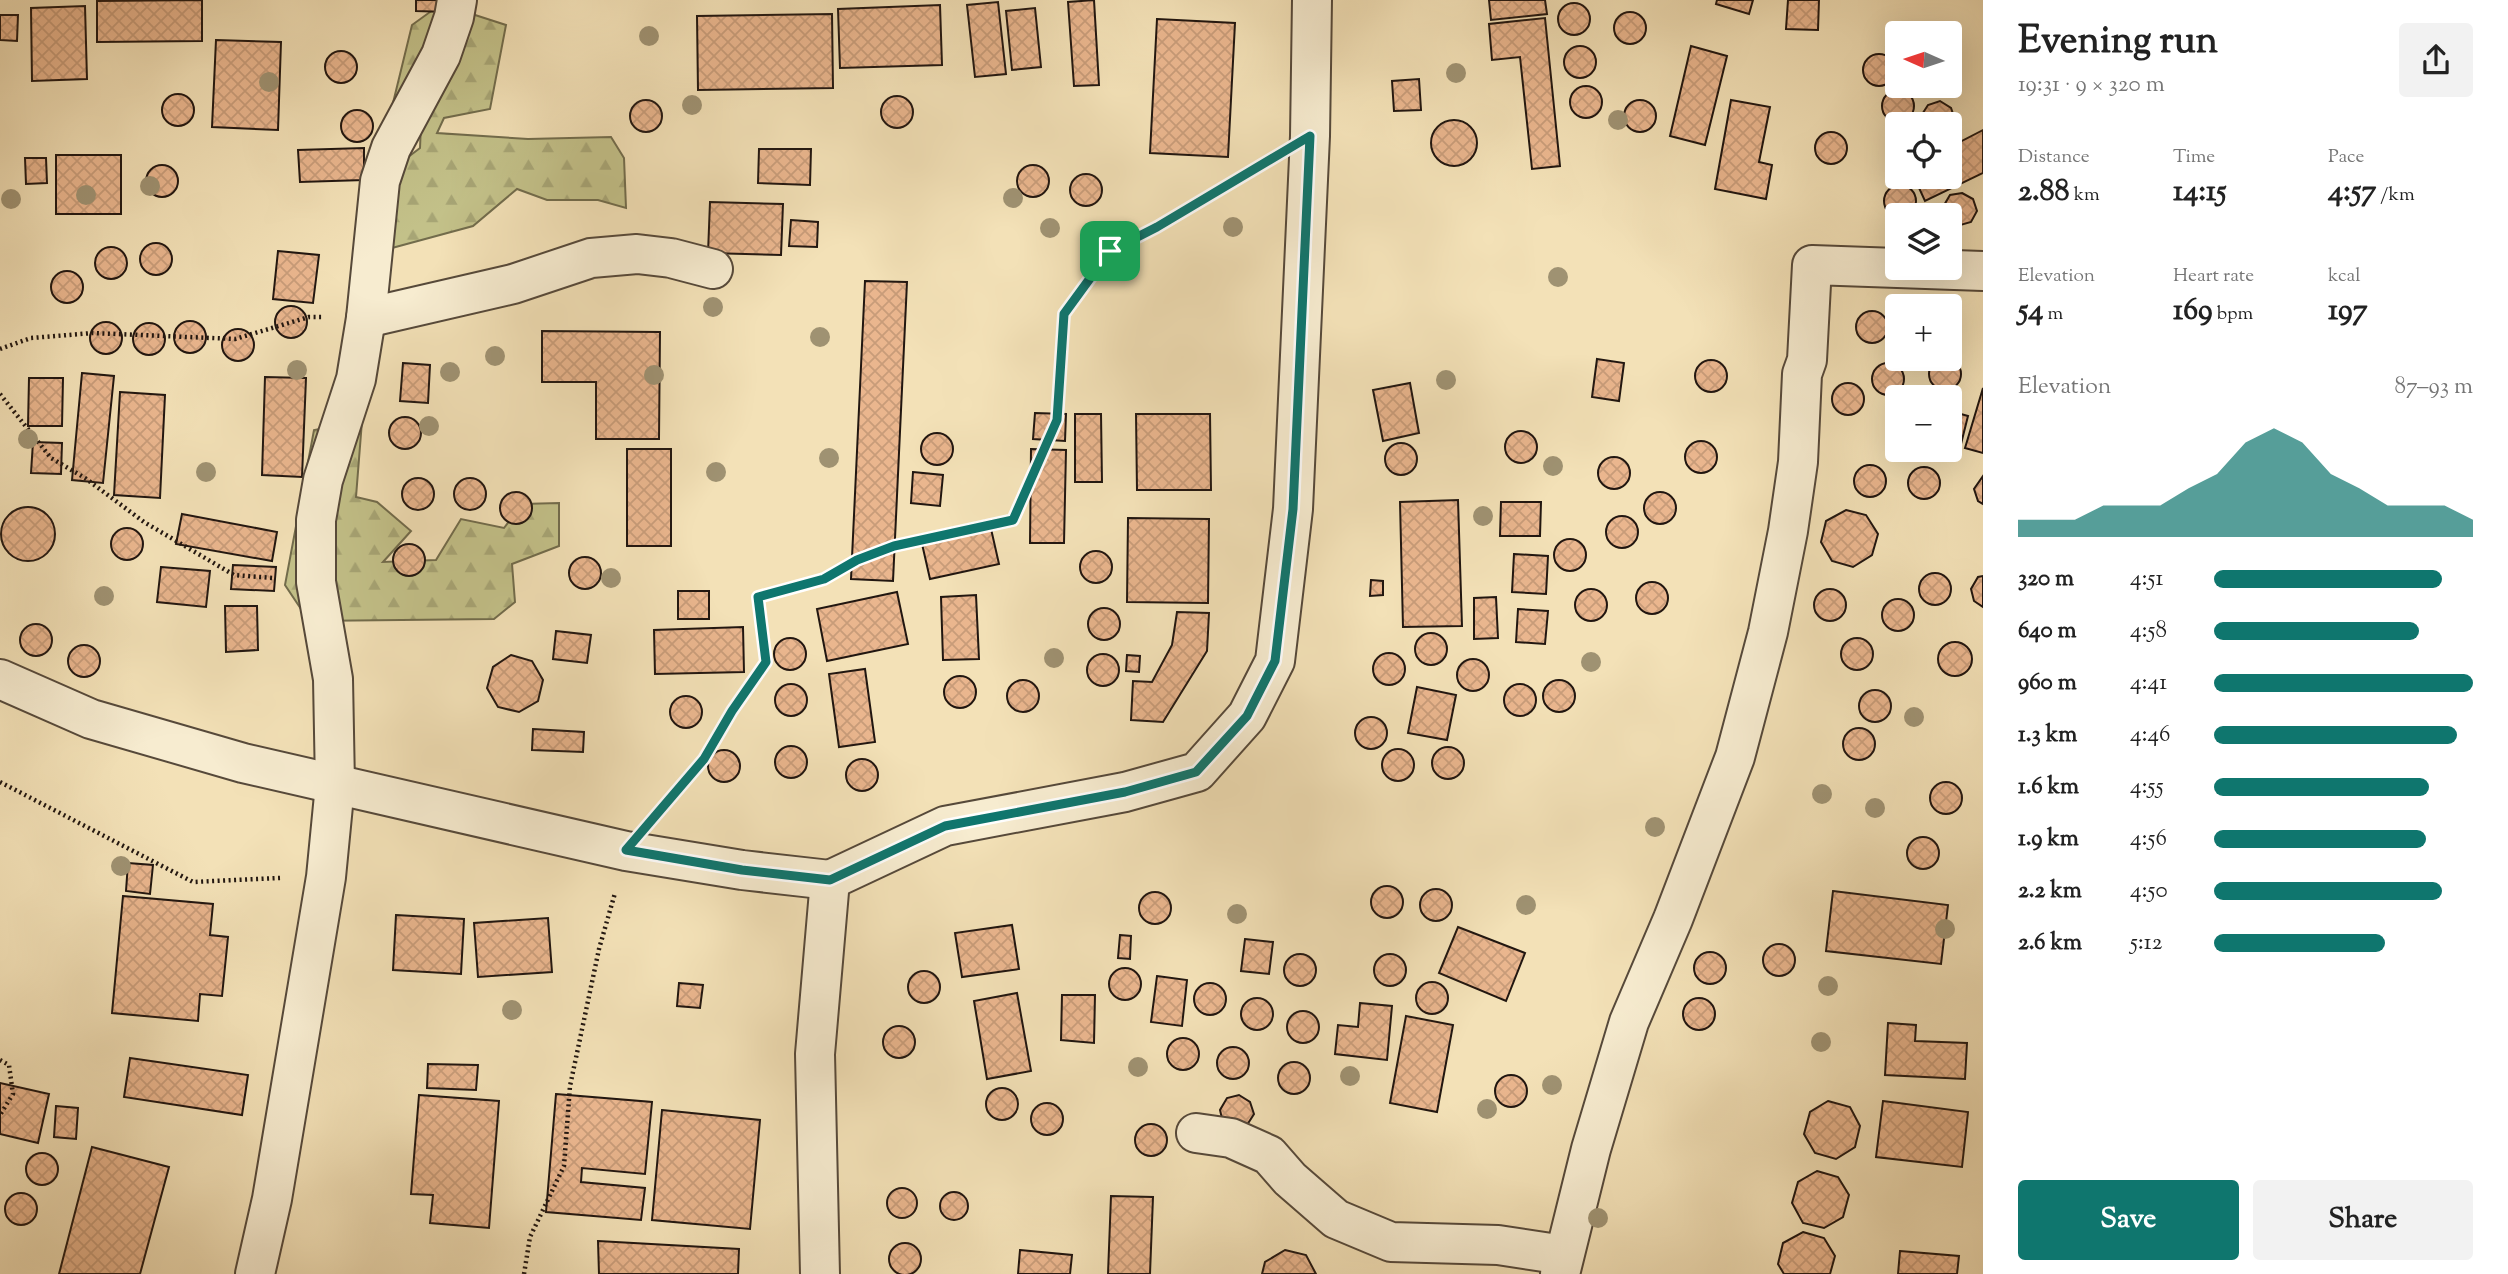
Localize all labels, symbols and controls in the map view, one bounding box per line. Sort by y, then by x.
text: Evening run [2018,16,2218,70]
north arrow [1885,21,1962,98]
map controls [1885,21,1962,462]
button: share [2399,23,2473,97]
text: 19:31 · 9 × 320 m [2018,69,2165,102]
button: locate [1885,112,1962,189]
text: Distance [2018,144,2090,171]
text: Time [2173,144,2215,171]
text: Pace [2328,144,2364,171]
text: 2.88 [2018,171,2070,214]
text: 14:15 [2173,171,2227,214]
text: 4:57 [2328,171,2376,214]
text: km [2070,182,2100,209]
text: /km [2376,182,2415,209]
button: layers [1885,203,1962,280]
pin [1080,221,1140,281]
icon: arrive [1091,232,1129,270]
text: Elevation [2018,263,2095,290]
text: Heart rate [2173,263,2254,290]
text: kcal [2328,263,2361,290]
text: 54 [2018,290,2043,333]
text: 169 [2173,290,2213,333]
text: 197 [2328,290,2368,333]
button: + [1885,294,1962,371]
text: m [2043,301,2063,328]
text: bpm [2213,301,2253,328]
text: Elevation [2018,371,2111,404]
text: 87–93 m [2395,371,2473,404]
button: − [1885,385,1962,462]
text: 320 m [2018,563,2074,596]
text: 4:51 [2130,563,2163,596]
text: 640 m [2018,615,2076,648]
text: 4:58 [2130,615,2167,648]
text: 960 m [2018,667,2077,700]
text: 4:41 [2130,667,2167,700]
text: 1.3 km [2018,719,2077,752]
text: 4:46 [2130,719,2170,752]
text: 1.6 km [2018,771,2079,804]
text: 4:55 [2130,771,2164,804]
text: 1.9 km [2018,823,2079,856]
text: 4:56 [2130,823,2167,856]
text: 2.2 km [2018,875,2082,908]
text: 4:50 [2130,875,2168,908]
text: 2.6 km [2018,927,2082,960]
text: 5:12 [2130,927,2162,960]
button: Save [2018,1180,2239,1260]
button: Share [2253,1180,2473,1260]

